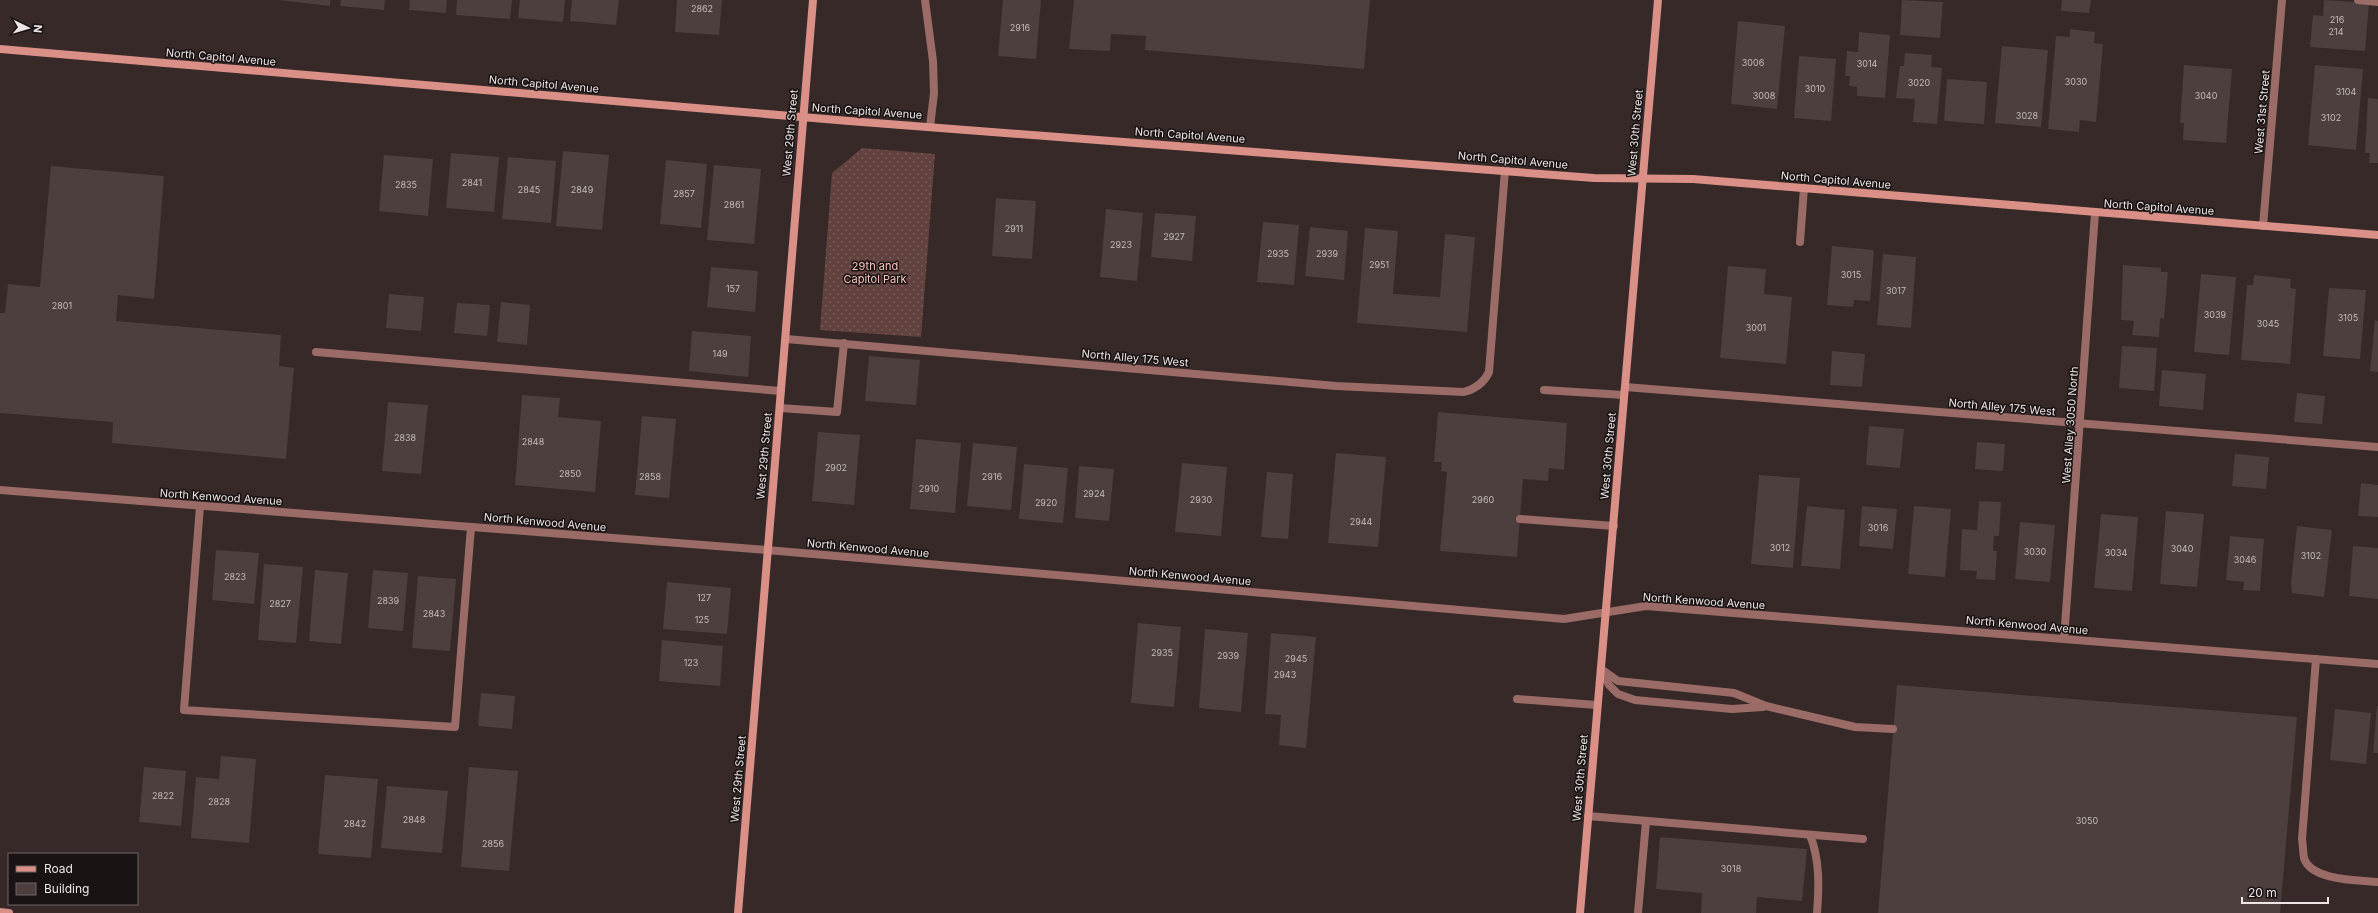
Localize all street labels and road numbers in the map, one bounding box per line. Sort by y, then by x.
street label: North Capitol Avenue [165,45,277,69]
street label: West 31st Street [2251,69,2273,154]
street label: North Capitol Avenue [488,72,600,96]
street label: West 30th Street [1624,88,1646,177]
street label: West 29th Street [779,89,801,177]
street label: North Capitol Avenue [811,100,923,122]
street label: North Capitol Avenue [1134,124,1246,146]
street label: North Capitol Avenue [1457,148,1569,172]
street label: North Capitol Avenue [1780,168,1892,192]
street label: North Capitol Avenue [2103,196,2215,218]
street label: North Alley 175 West [1081,346,1189,370]
street label: West Alley 3050 North [2059,366,2081,484]
street label: North Alley 175 West [1948,395,2056,419]
street label: West 30th Street [1597,411,1619,500]
street label: West 29th Street [753,412,775,500]
street label: North Kenwood Avenue [159,486,283,508]
street label: North Kenwood Avenue [483,510,607,534]
street label: North Kenwood Avenue [806,536,930,560]
street label: North Kenwood Avenue [1128,564,1252,588]
street label: North Kenwood Avenue [1642,590,1766,612]
street label: North Kenwood Avenue [1965,613,2089,637]
street label: West 30th Street [1569,733,1591,822]
street label: West 29th Street [727,735,749,823]

